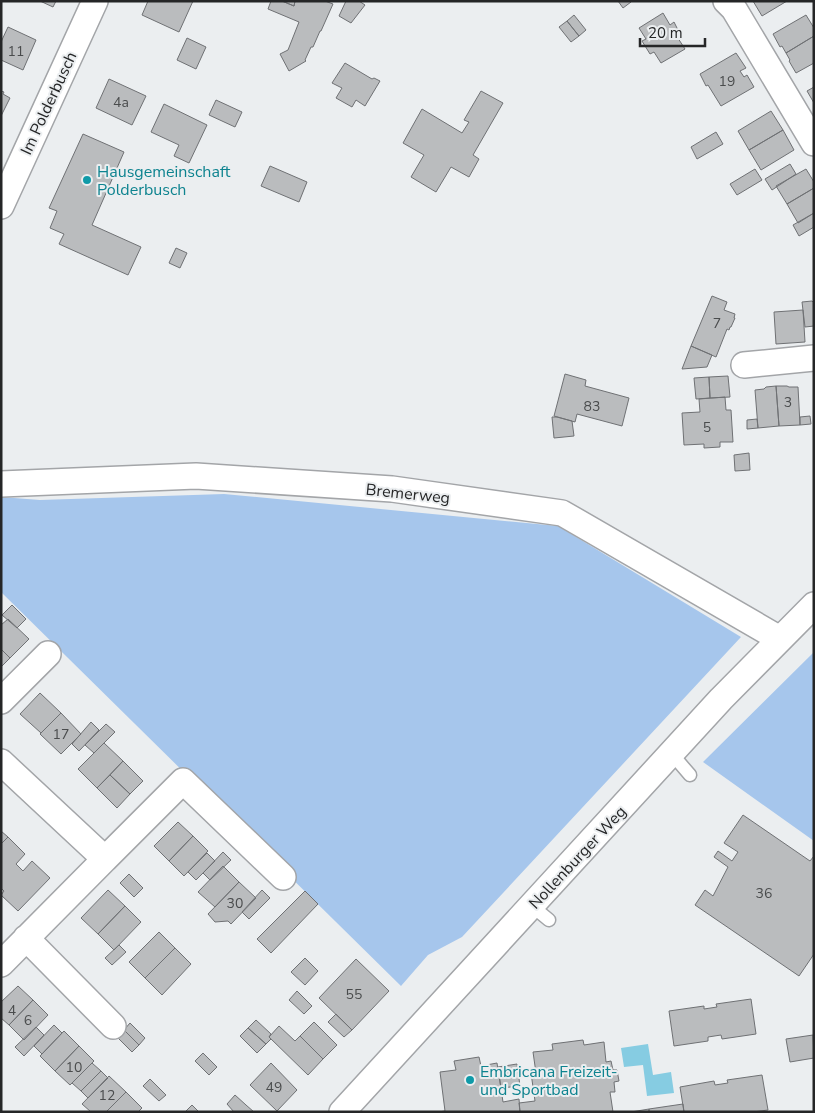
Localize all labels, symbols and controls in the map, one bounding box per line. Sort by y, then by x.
scale bar [640,15,705,47]
text: 20 m [648,23,683,43]
house number: 11 [8,42,24,61]
street label: Im Polderbusch [15,48,82,159]
house number: 19 [719,72,735,91]
house number: 4a [113,93,129,112]
place label: Hausgemeinschaft Polderbusch [97,161,231,201]
marker: Hausgemeinschaft Polderbusch [81,174,93,186]
house number: 7 [713,314,721,333]
house number: 3 [784,393,792,412]
house number: 83 [584,397,600,416]
house number: 5 [703,418,711,437]
street label: Bremerweg [365,479,451,509]
house number: 17 [53,725,69,744]
street label: Nollenburger Weg [524,801,631,914]
house number: 36 [756,884,772,903]
house number: 30 [227,894,243,913]
house number: 55 [346,985,362,1004]
house number: 4 [8,1001,16,1020]
house number: 6 [24,1011,32,1030]
house number: 10 [66,1058,82,1077]
place label: Embricana Freizeit- und Sportbad [480,1061,617,1101]
marker: Embricana Freizeit- und Sportbad [464,1074,476,1086]
house number: 49 [266,1078,282,1097]
house number: 12 [99,1086,115,1105]

